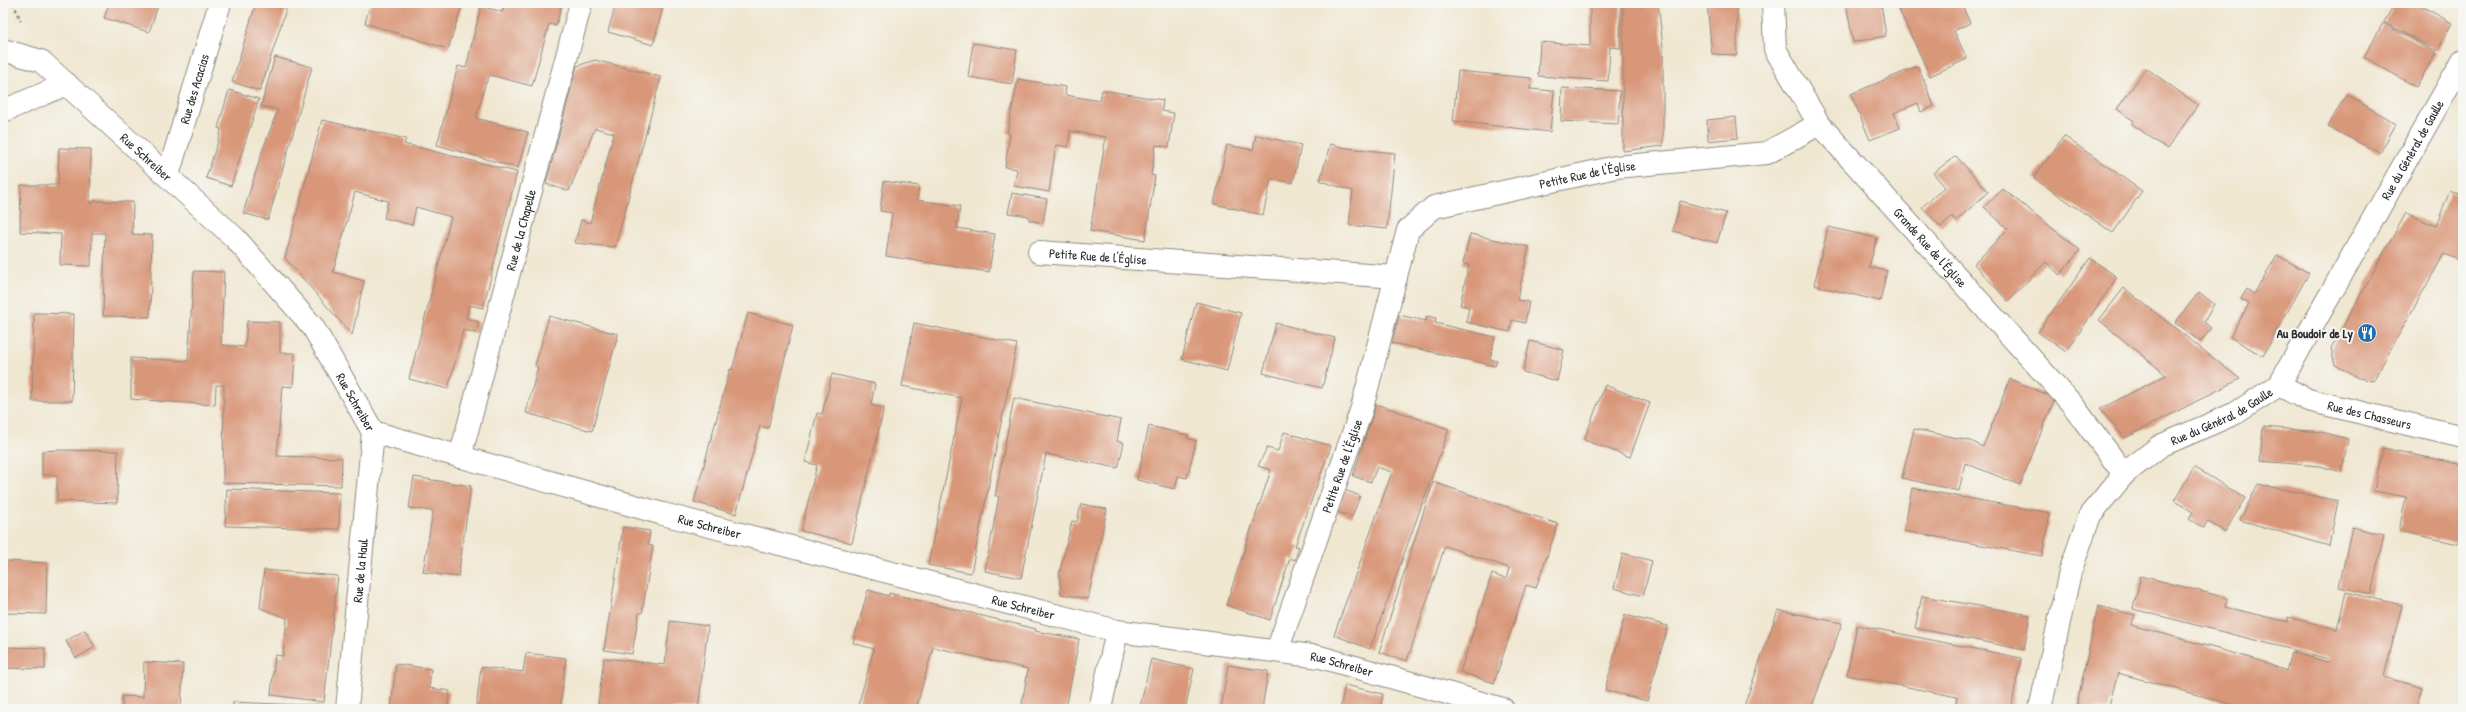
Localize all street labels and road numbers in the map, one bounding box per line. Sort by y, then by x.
street label: Rue des Acacias [175,52,213,126]
street label: Rue du Général de Gaulle [2377,96,2448,203]
street label: Rue Schreiber [116,129,176,185]
street label: Petite Rue de l'Église [1538,156,1636,193]
street label: Rue de la Chapelle [501,187,540,273]
street label: Grande Rue de l'Église [1889,203,1971,291]
street label: Petite Rue de l'Église [1048,244,1147,269]
street label: Rue Schreiber [332,370,380,435]
street label: Rue du Général de Gaulle [2168,383,2276,449]
street label: Rue des Chasseurs [2326,396,2413,433]
street label: Petite Rue de l'Église [1317,417,1366,515]
street label: Rue Schreiber [676,509,743,543]
street label: Rue de la Haul [348,537,372,603]
street label: Rue Schreiber [990,590,1057,624]
street label: Rue Schreiber [1309,647,1375,681]

